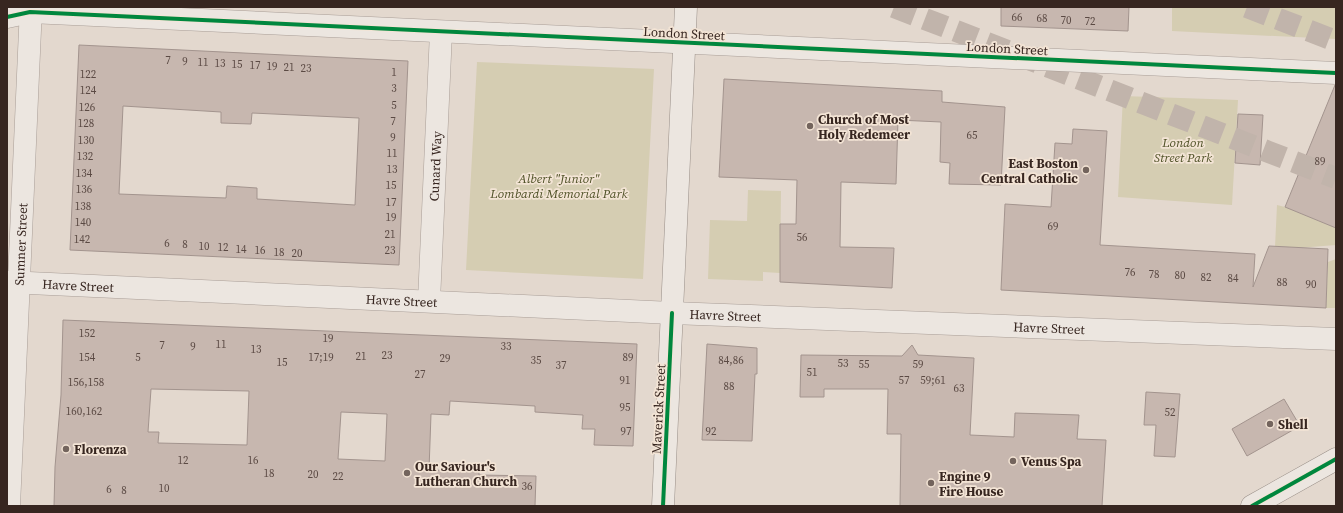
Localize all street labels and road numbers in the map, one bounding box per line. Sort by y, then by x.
street label: London Street [643,23,726,44]
street label: London Street [966,38,1049,59]
street label: Cunard Way [425,130,446,202]
street label: Sumner Street [11,202,31,286]
street label: Havre Street [42,276,115,296]
street label: Havre Street [365,291,438,311]
street label: Havre Street [689,306,762,326]
street label: Havre Street [1013,318,1086,338]
street label: Maverick Street [648,363,669,454]

